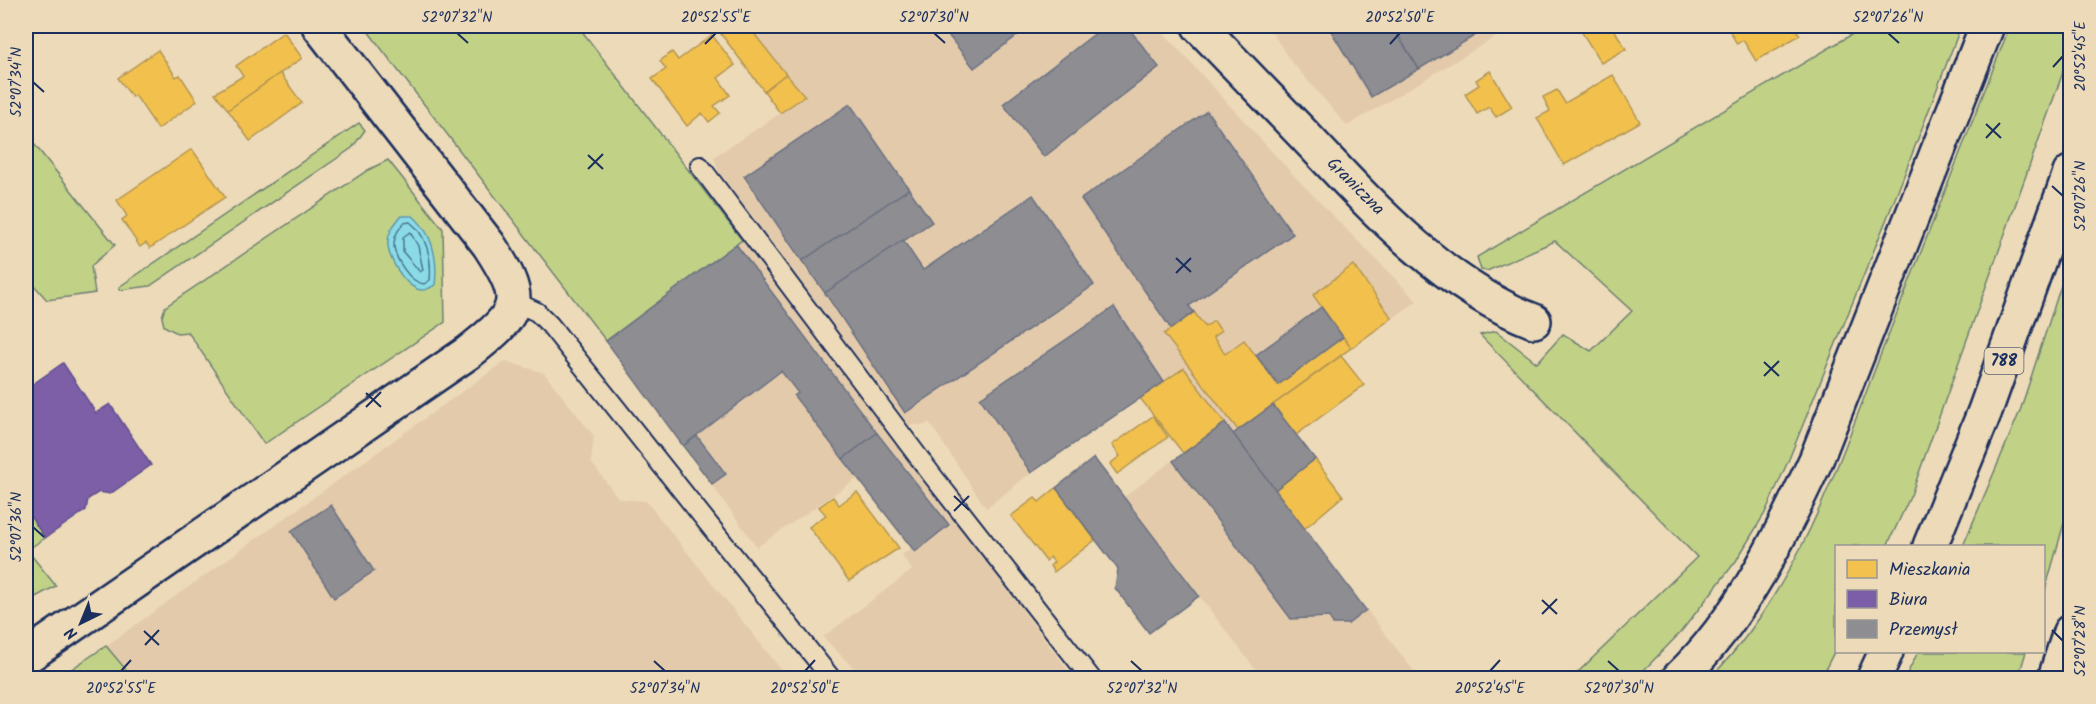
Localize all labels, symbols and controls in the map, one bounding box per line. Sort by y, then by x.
text: 52°07'32"N [422,6,492,30]
text: 20°52'55"E [681,6,752,30]
text: 52°07'30"N [899,6,969,30]
text: 20°52'50"E [1365,6,1436,30]
text: 52°07'26"N [1853,6,1923,30]
text: 20°52'45"E [2069,20,2093,91]
text: 52°07'34"N [5,47,29,117]
street label: Graniczna [1319,151,1391,223]
text: 52°07'26"N [2069,161,2093,231]
road number: 788 [1984,348,2024,374]
text: 52°07'36"N [5,492,29,562]
legend [1835,545,2045,653]
text: Mieszkania [1889,556,1970,585]
text: Biura [1889,586,1928,615]
north arrow [51,593,111,653]
text: 52°07'28"N [2069,605,2093,677]
text: Przemysł [1889,616,1958,645]
text: N [60,620,84,645]
text: 20°52'55"E [86,677,157,701]
text: 52°07'34"N [630,677,700,701]
text: 20°52'50"E [770,677,841,701]
text: 52°07'32"N [1107,677,1177,701]
text: 20°52'45"E [1455,677,1526,701]
text: 52°07'30"N [1584,677,1654,701]

